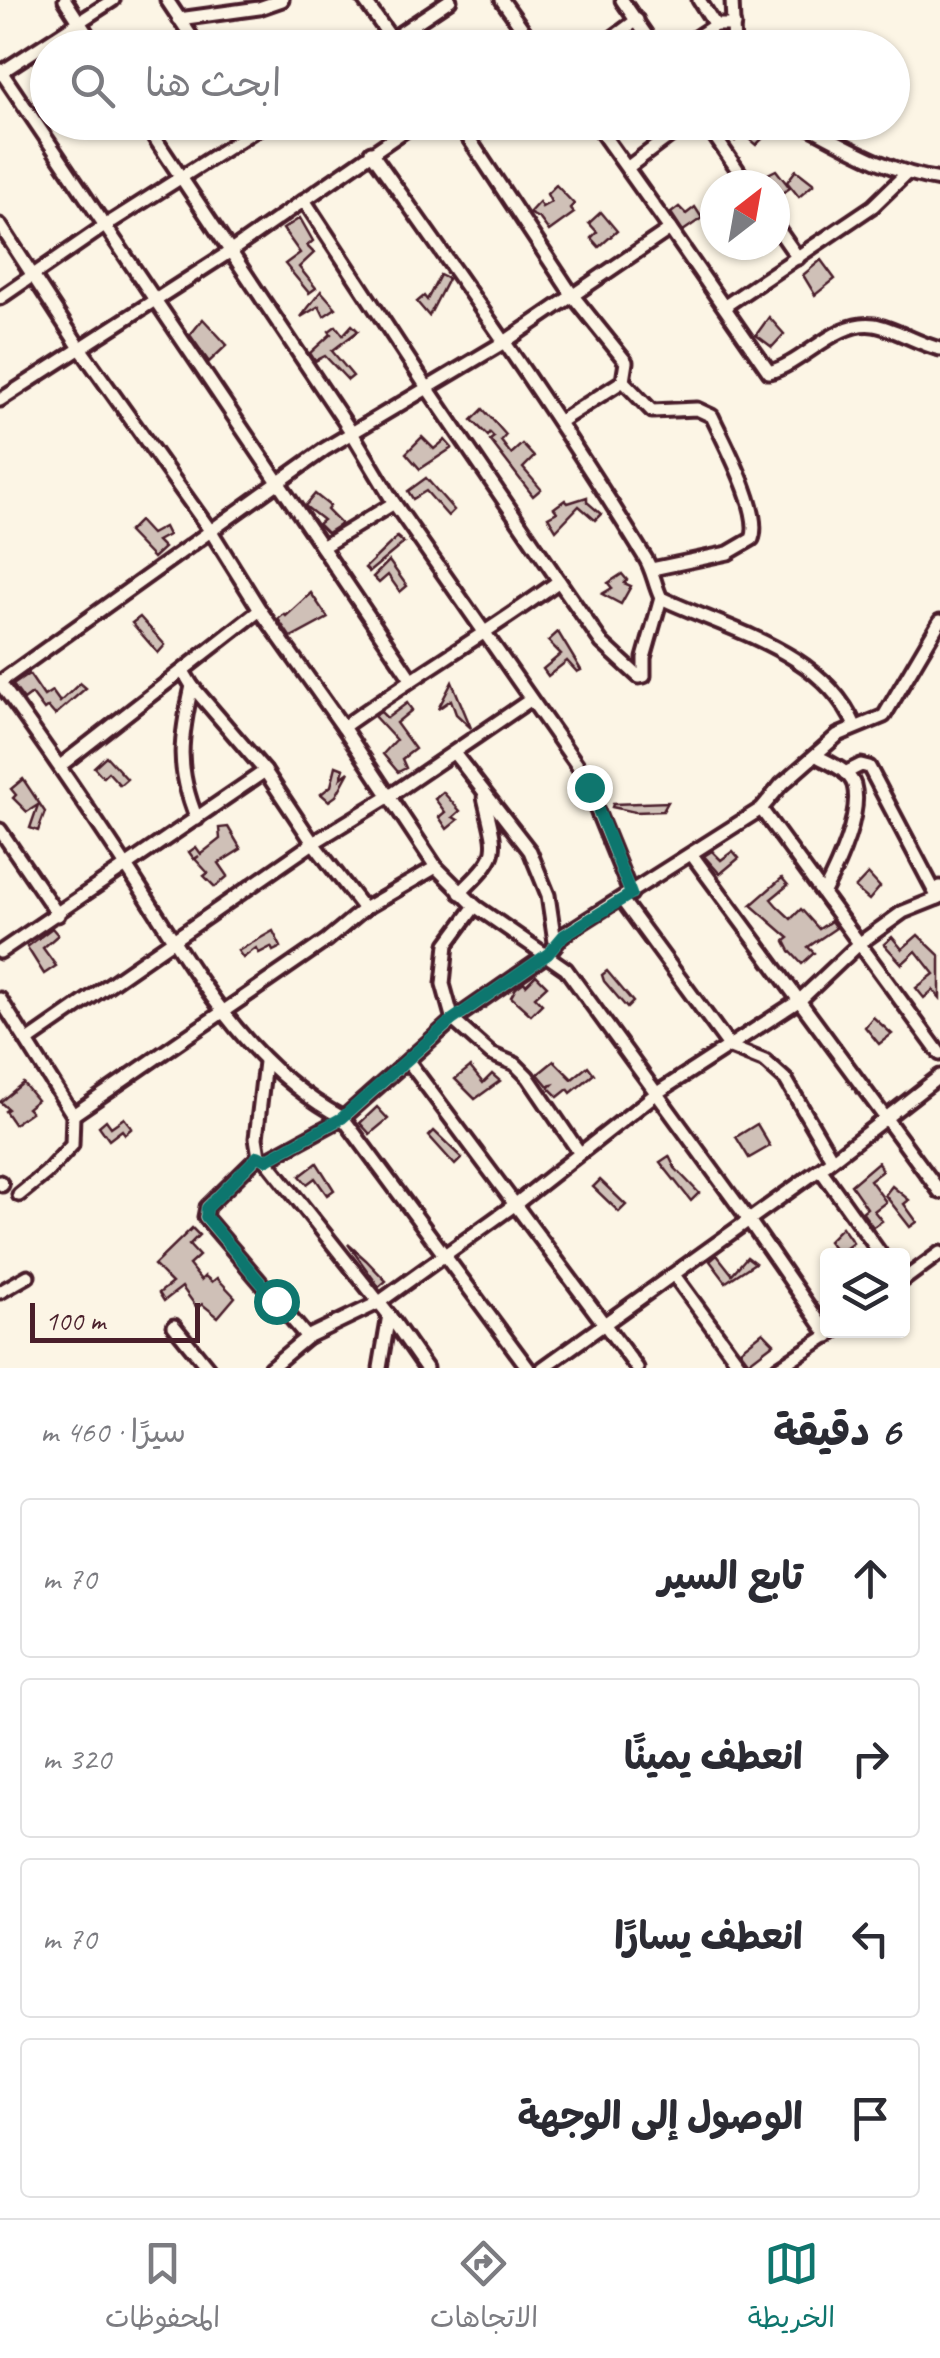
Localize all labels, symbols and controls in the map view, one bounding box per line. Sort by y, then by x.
search box [30,30,910,140]
icon: search [65,58,120,113]
text: ابحث هنا [145,60,281,107]
north arrow [700,170,790,260]
route end [567,765,613,811]
map controls [820,1248,910,1338]
button: layers [820,1248,910,1338]
route start [254,1279,300,1325]
scale bar [30,1298,200,1342]
text: 100 m [45,1303,105,1338]
text: 6 دقيقة [773,1405,900,1458]
text: سيرًا · 460 m [40,1411,186,1452]
icon: ahead [843,1551,898,1606]
text: تابع السير [658,1553,803,1600]
text: 70 m [42,1558,96,1599]
icon: right [843,1731,898,1786]
text: انعطف يمينًا [624,1733,803,1780]
text: 320 m [42,1738,111,1779]
icon: left [843,1911,898,1966]
text: انعطف يسارًا [614,1913,803,1960]
text: 70 m [42,1918,96,1959]
icon: arrive [843,2091,898,2146]
text: الوصول إلى الوجهة [517,2093,803,2140]
tab: المحفوظات [105,2236,220,2342]
tab: الاتجاهات [430,2236,538,2342]
tab: الخريطة [748,2236,835,2342]

